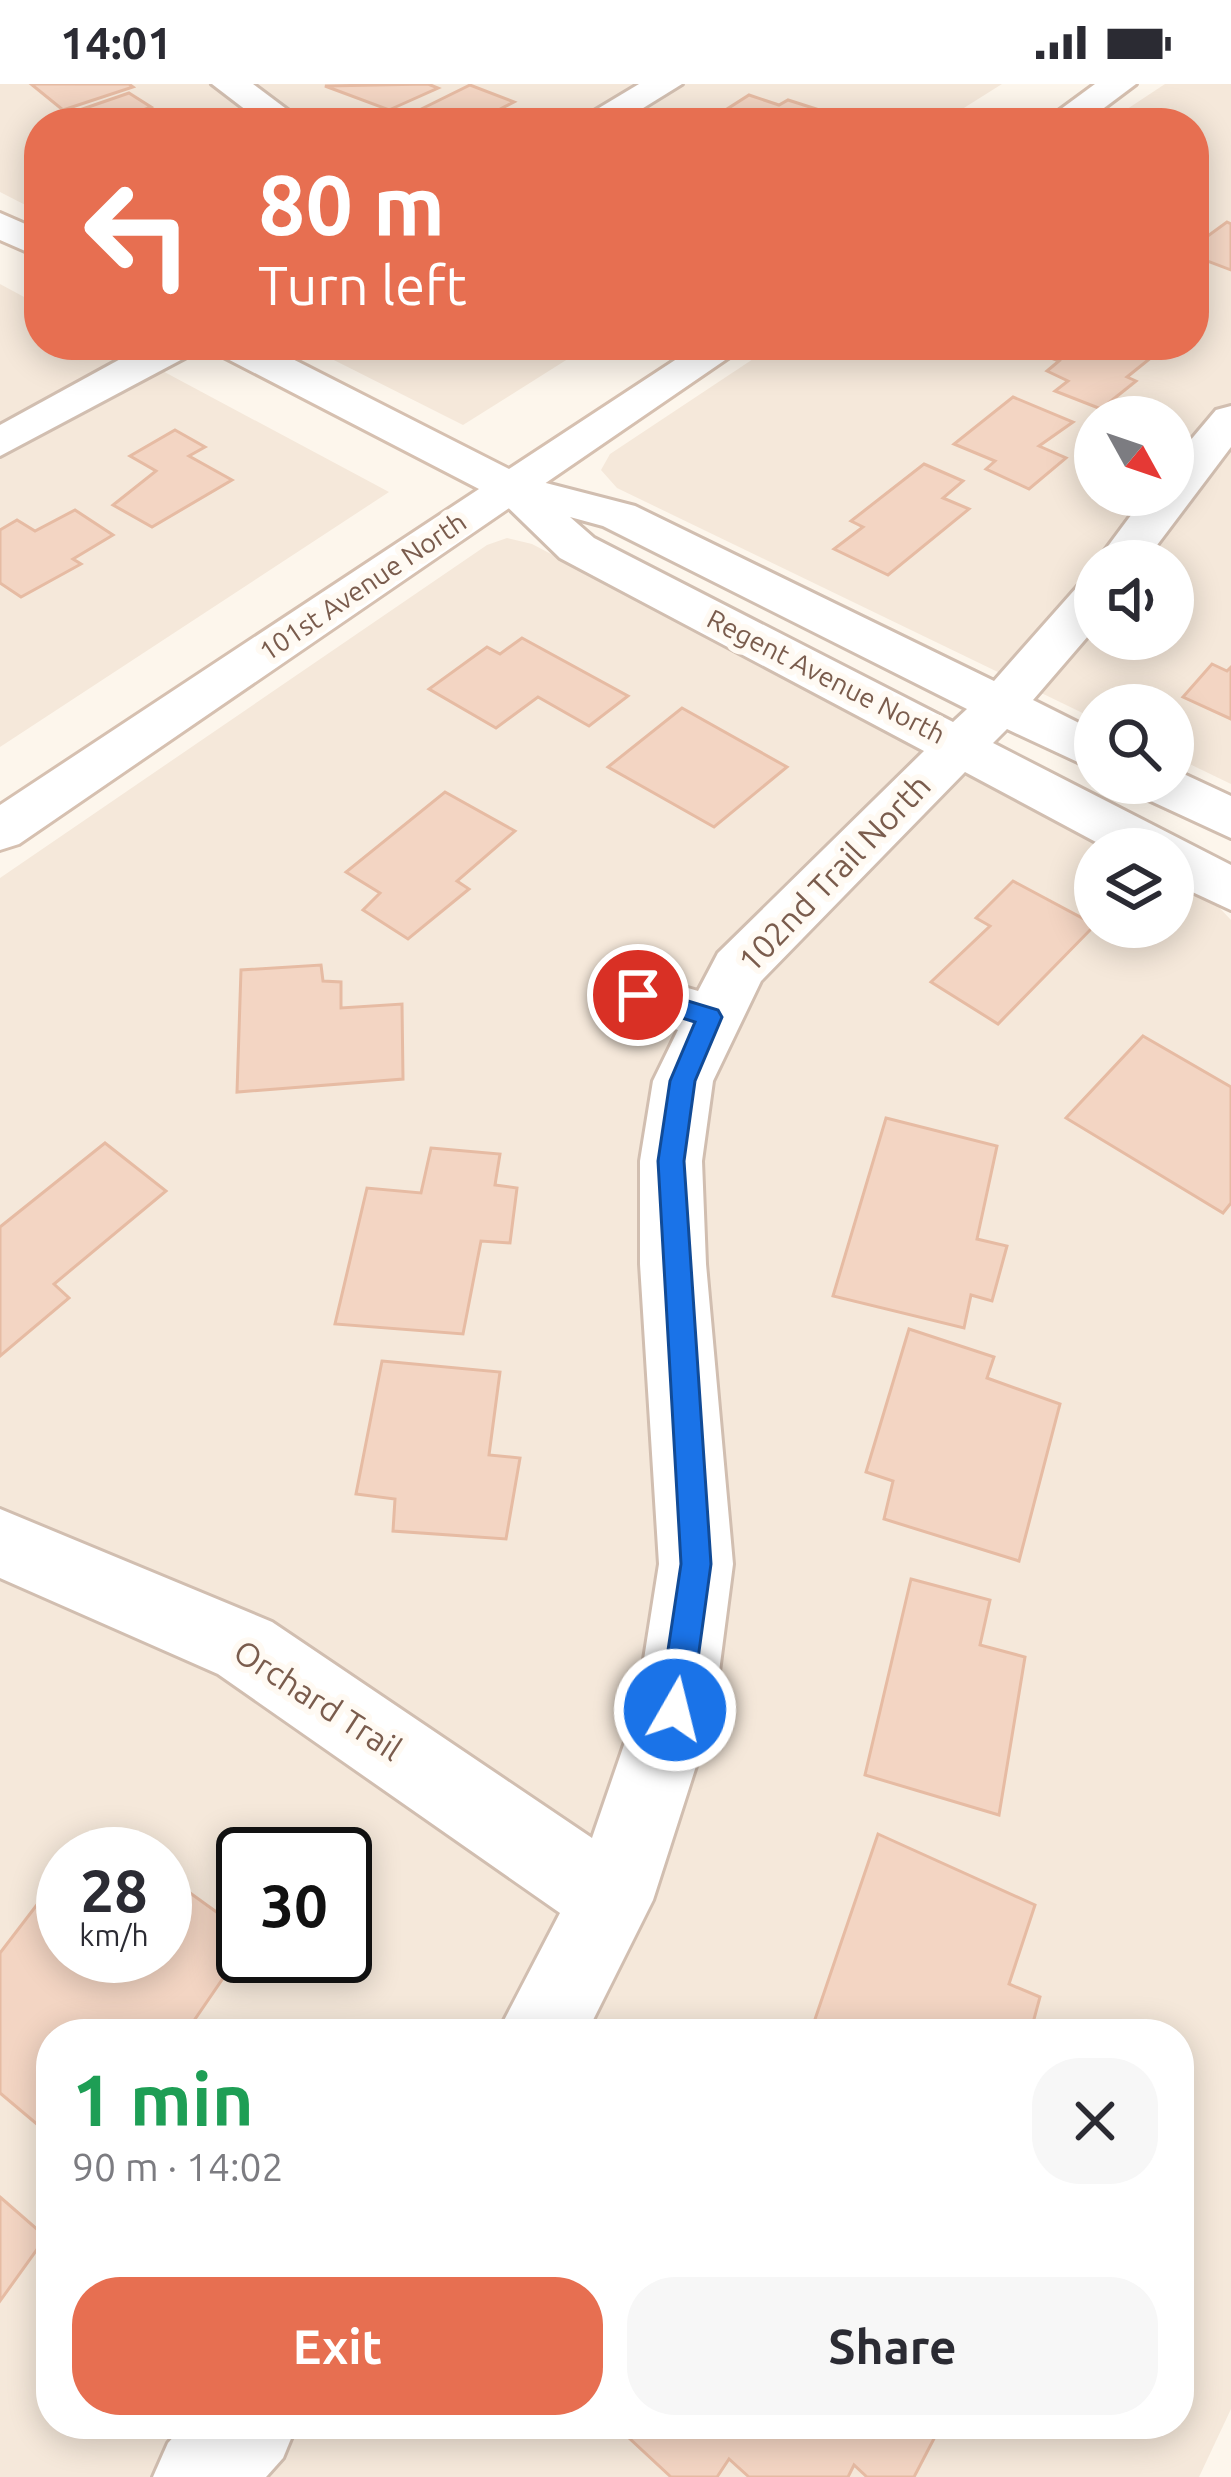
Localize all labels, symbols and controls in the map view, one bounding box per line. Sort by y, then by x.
text: 14:01 [60,17,173,68]
icon: left [60,156,216,312]
text: 80 m [258,157,445,251]
text: Turn left [258,255,467,315]
north arrow [1074,396,1194,516]
map controls [1074,396,1194,948]
street label: 101st Avenue North [253,506,471,666]
button: sound [1074,540,1194,660]
street label: Regent Avenue North [703,603,950,749]
button: search [1074,684,1194,804]
street label: 102nd Trail North [730,766,937,979]
button: layers [1074,828,1194,948]
pin [587,944,689,1046]
icon: arrive [605,962,671,1028]
street label: Orchard Trail [228,1632,409,1767]
position arrow [612,1647,738,1773]
speed limit sign: 30 [216,1827,372,1983]
text: 28 [80,1856,148,1923]
text: km/h [79,1918,149,1952]
button: close [1032,2058,1158,2184]
text: 1 min [72,2059,254,2140]
text: 90 m · 14:02 [72,2145,284,2188]
button: Exit [72,2277,603,2415]
button: Share [627,2277,1158,2415]

